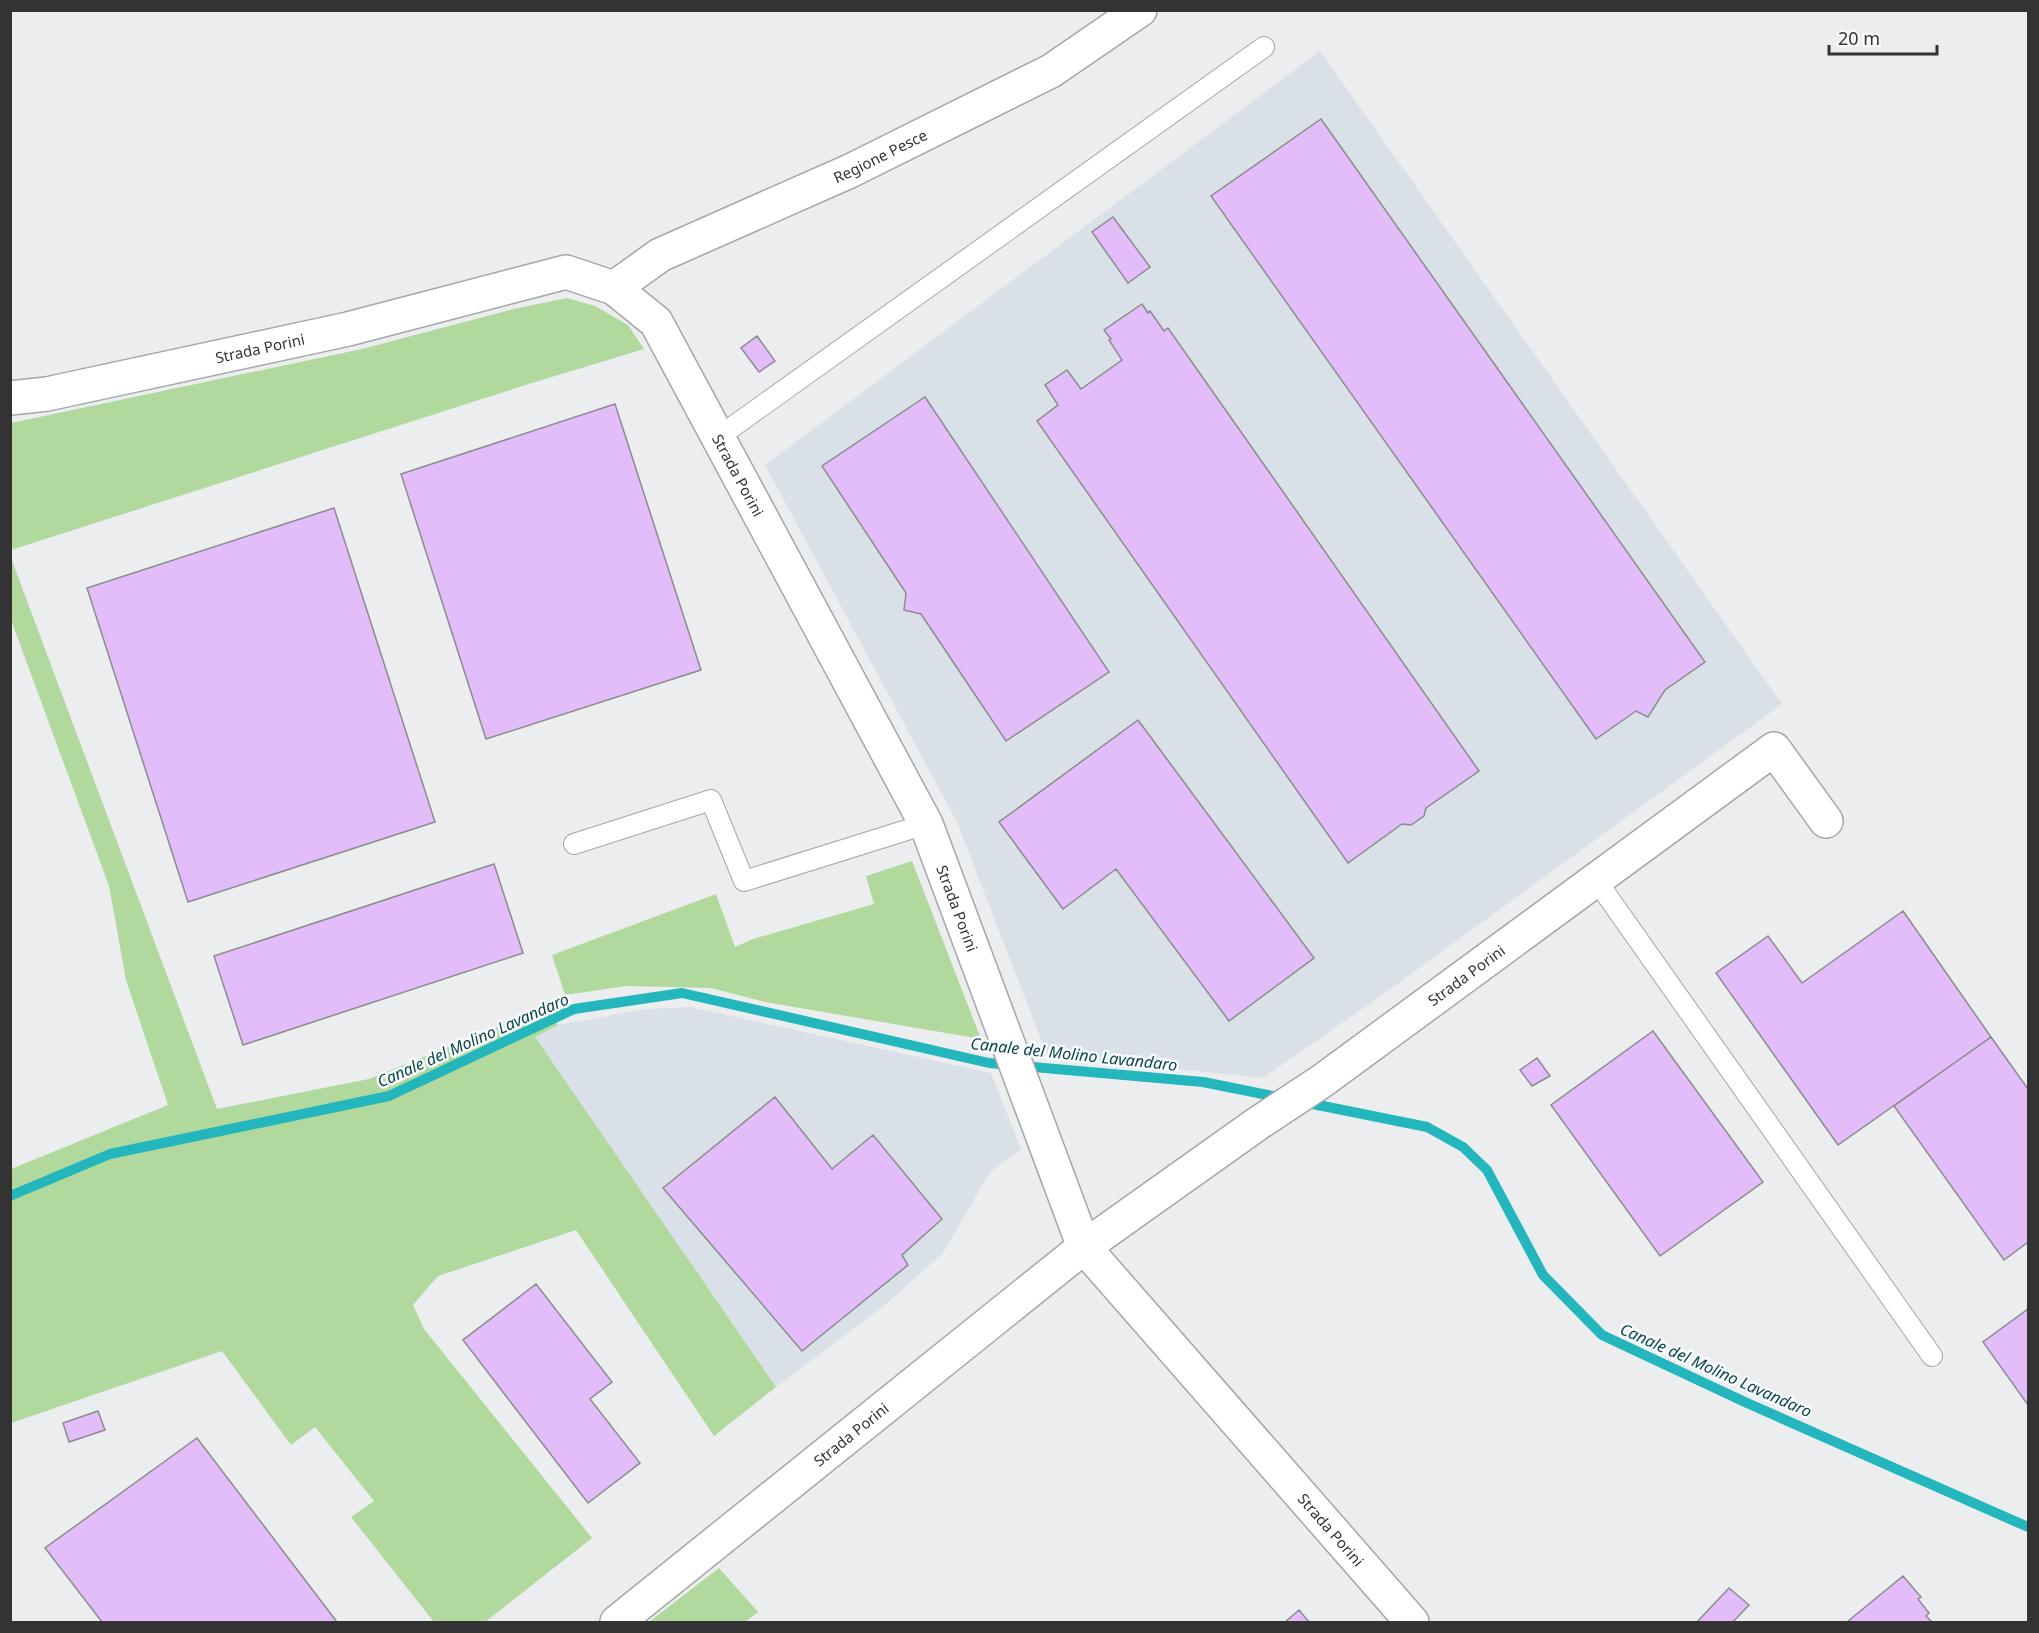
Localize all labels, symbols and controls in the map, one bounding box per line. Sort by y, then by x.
scale bar [1829,18,1937,56]
text: 20 m [1838,26,1880,50]
street label: Regione Pesce [830,124,930,187]
street label: Strada Porini [213,329,306,367]
street label: Strada Porini [708,430,769,520]
street label: Strada Porini [932,862,983,954]
street label: Strada Porini [1424,940,1509,1010]
water label: Canale del Molino Lavandaro [374,988,572,1092]
water label: Canale del Molino Lavandaro [970,1032,1178,1076]
water label: Canale del Molino Lavandaro [1617,1318,1815,1422]
street label: Strada Porini [809,1398,893,1470]
street label: Strada Porini [1294,1489,1369,1570]

